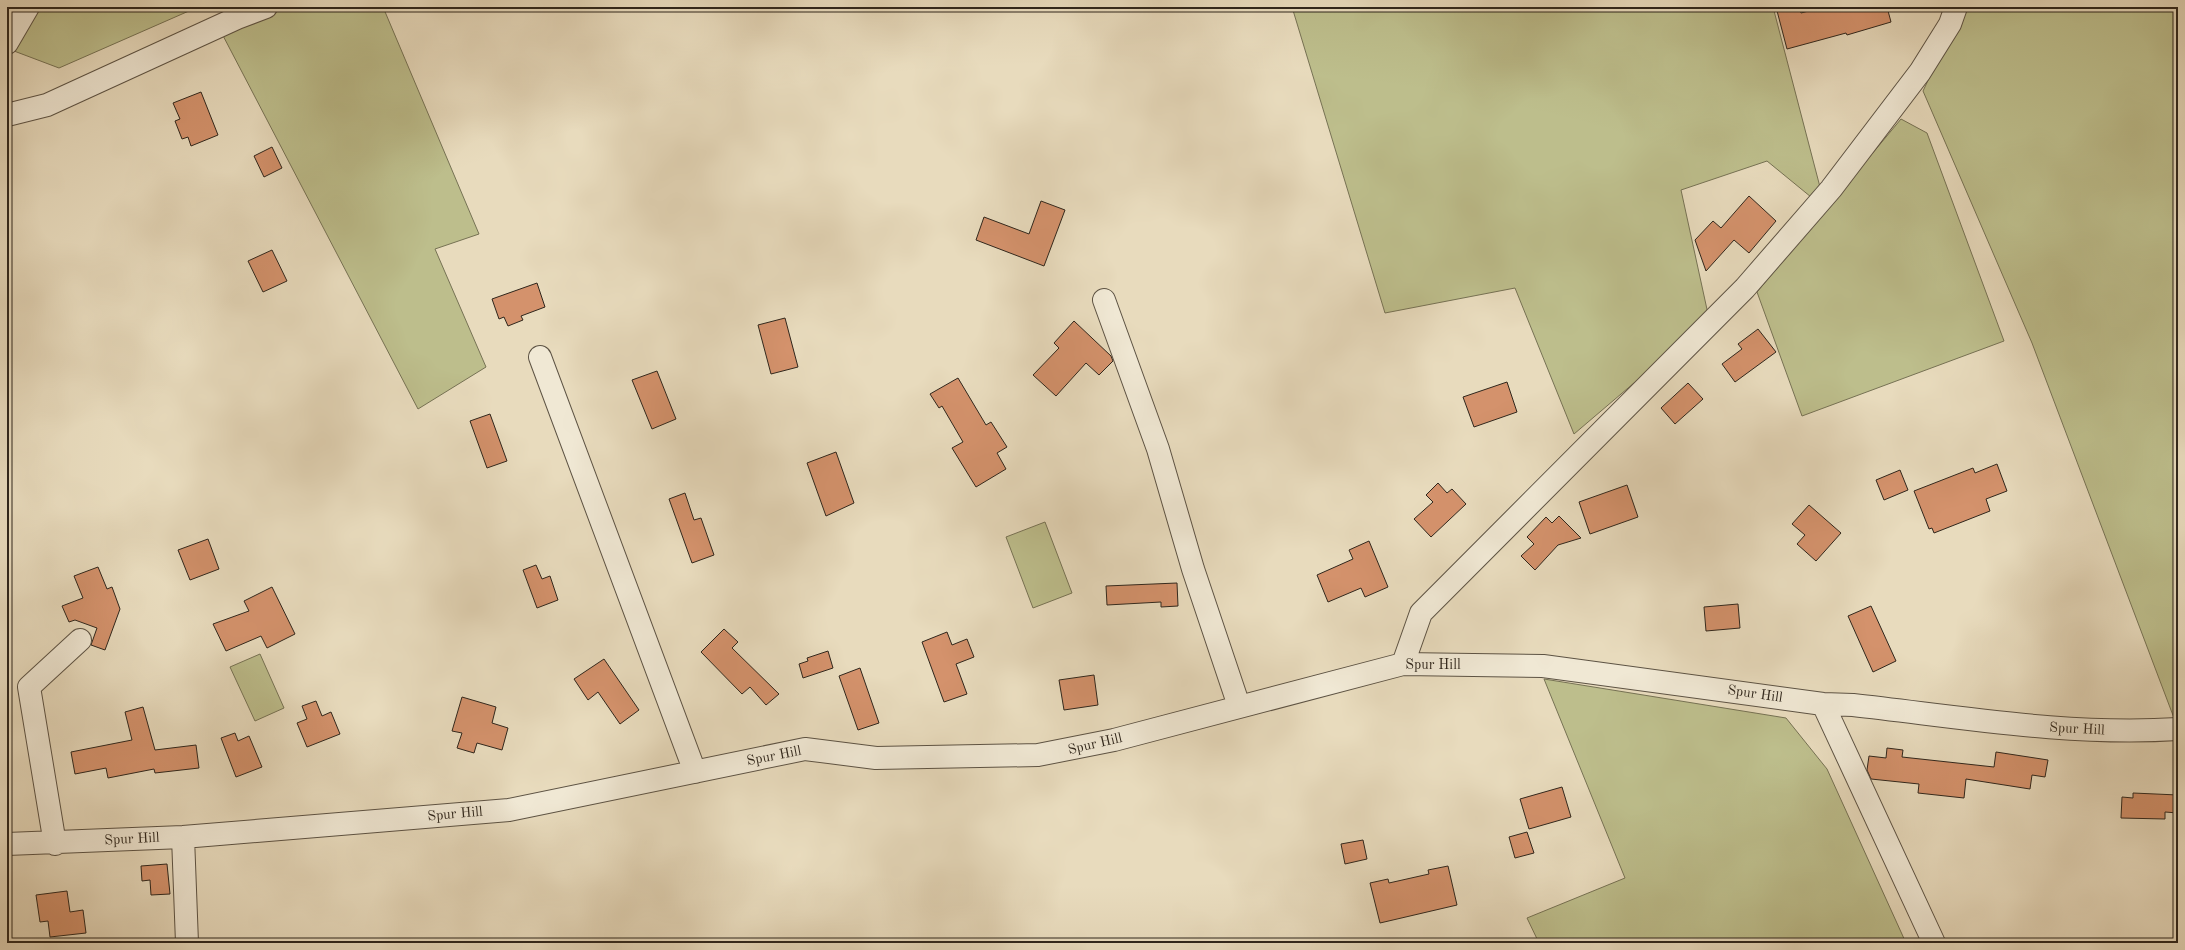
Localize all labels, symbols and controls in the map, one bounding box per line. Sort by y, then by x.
street label: Spur Hill [1405,658,1461,672]
street label: Spur Hill [1727,683,1784,705]
street label: Spur Hill [2049,721,2105,737]
street label: Spur Hill [1066,731,1124,757]
street label: Spur Hill [745,744,803,768]
street label: Spur Hill [427,805,483,823]
street label: Spur Hill [104,831,160,847]

